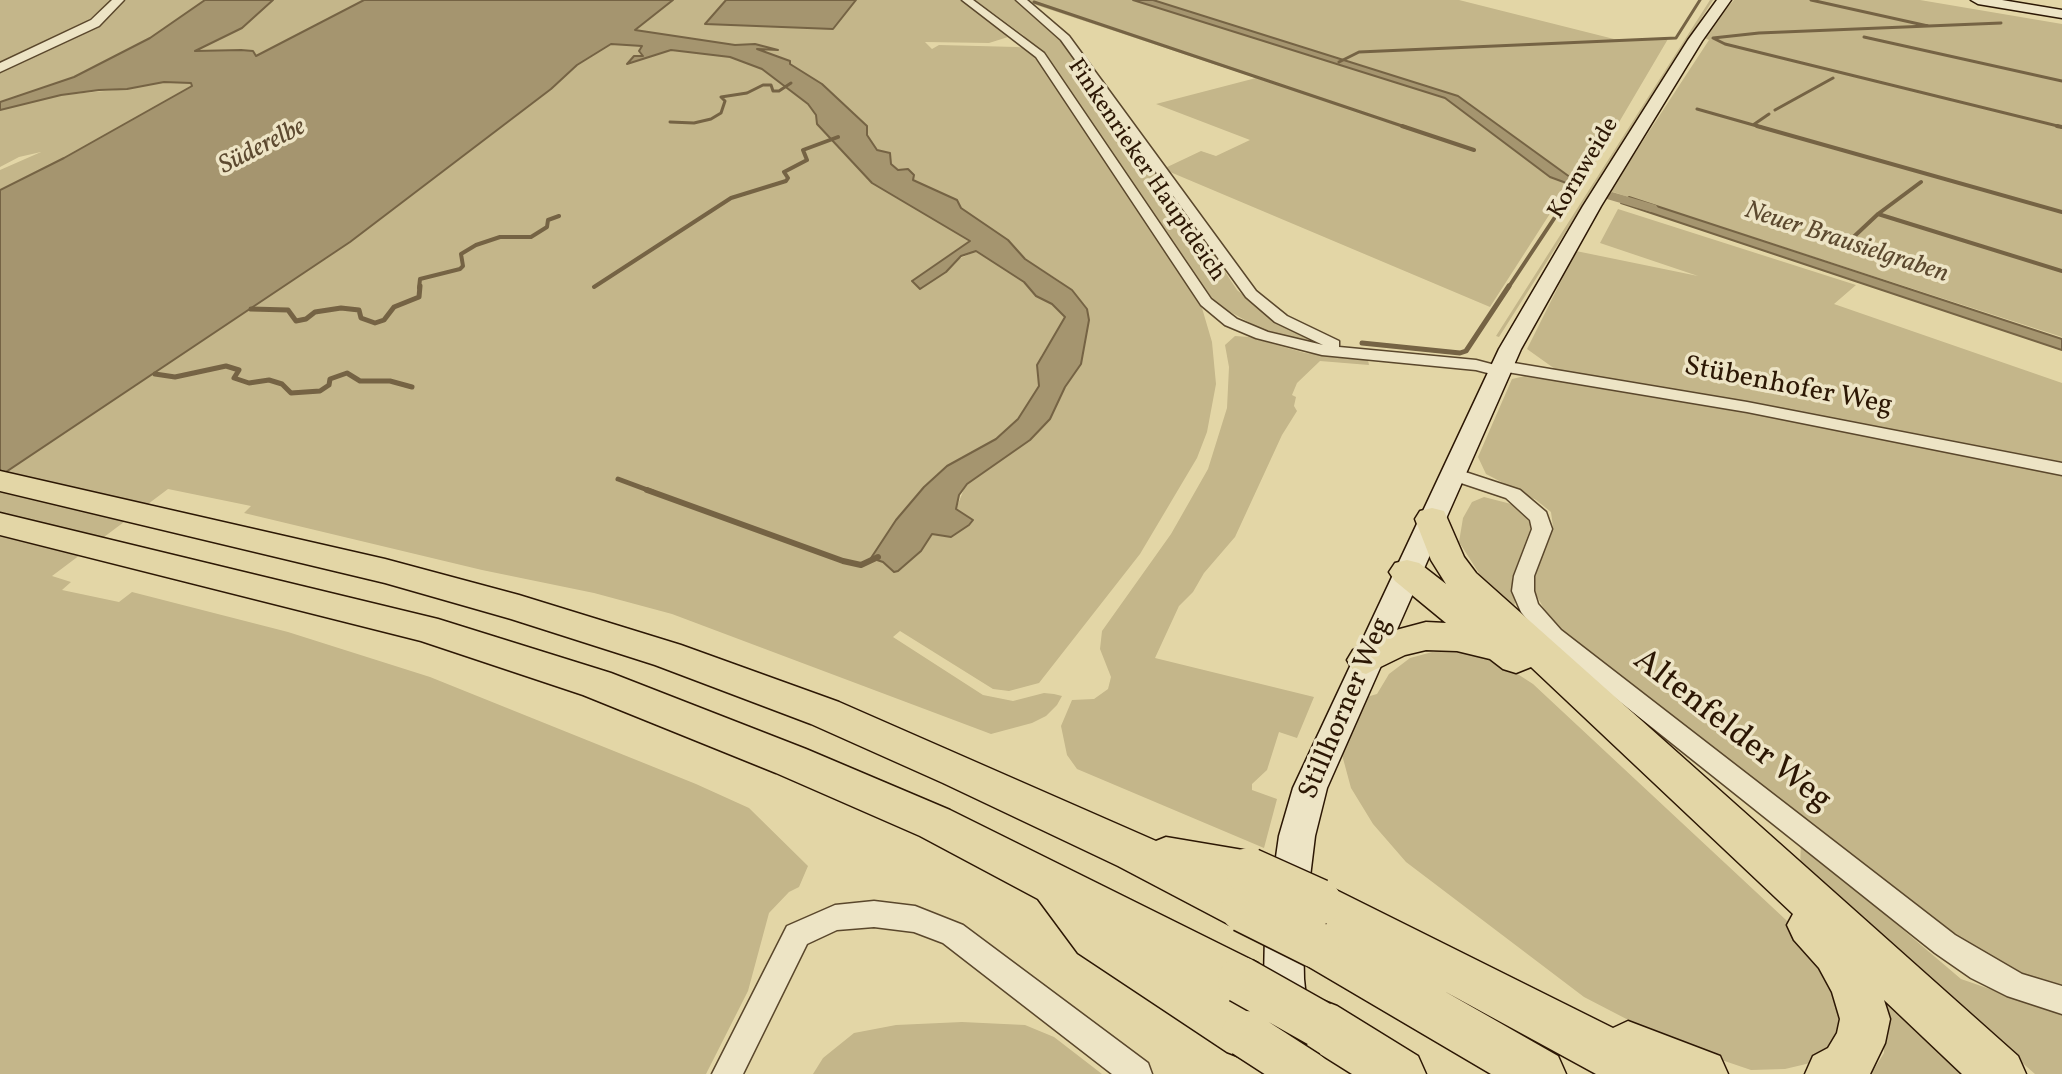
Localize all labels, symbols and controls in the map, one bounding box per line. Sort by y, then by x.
street label: Finkenrieker Hauptdeich [1060,54,1230,288]
water label: Süderelbe [214,113,312,183]
street label: Kornweide [1543,113,1627,225]
water label: Neuer Brausielgraben [1740,196,1952,292]
street label: Stübenhofer Weg [1681,351,1895,425]
street label: Stillhorner Weg [1294,613,1400,805]
street label: Altenfelder Weg [1623,642,1839,822]

